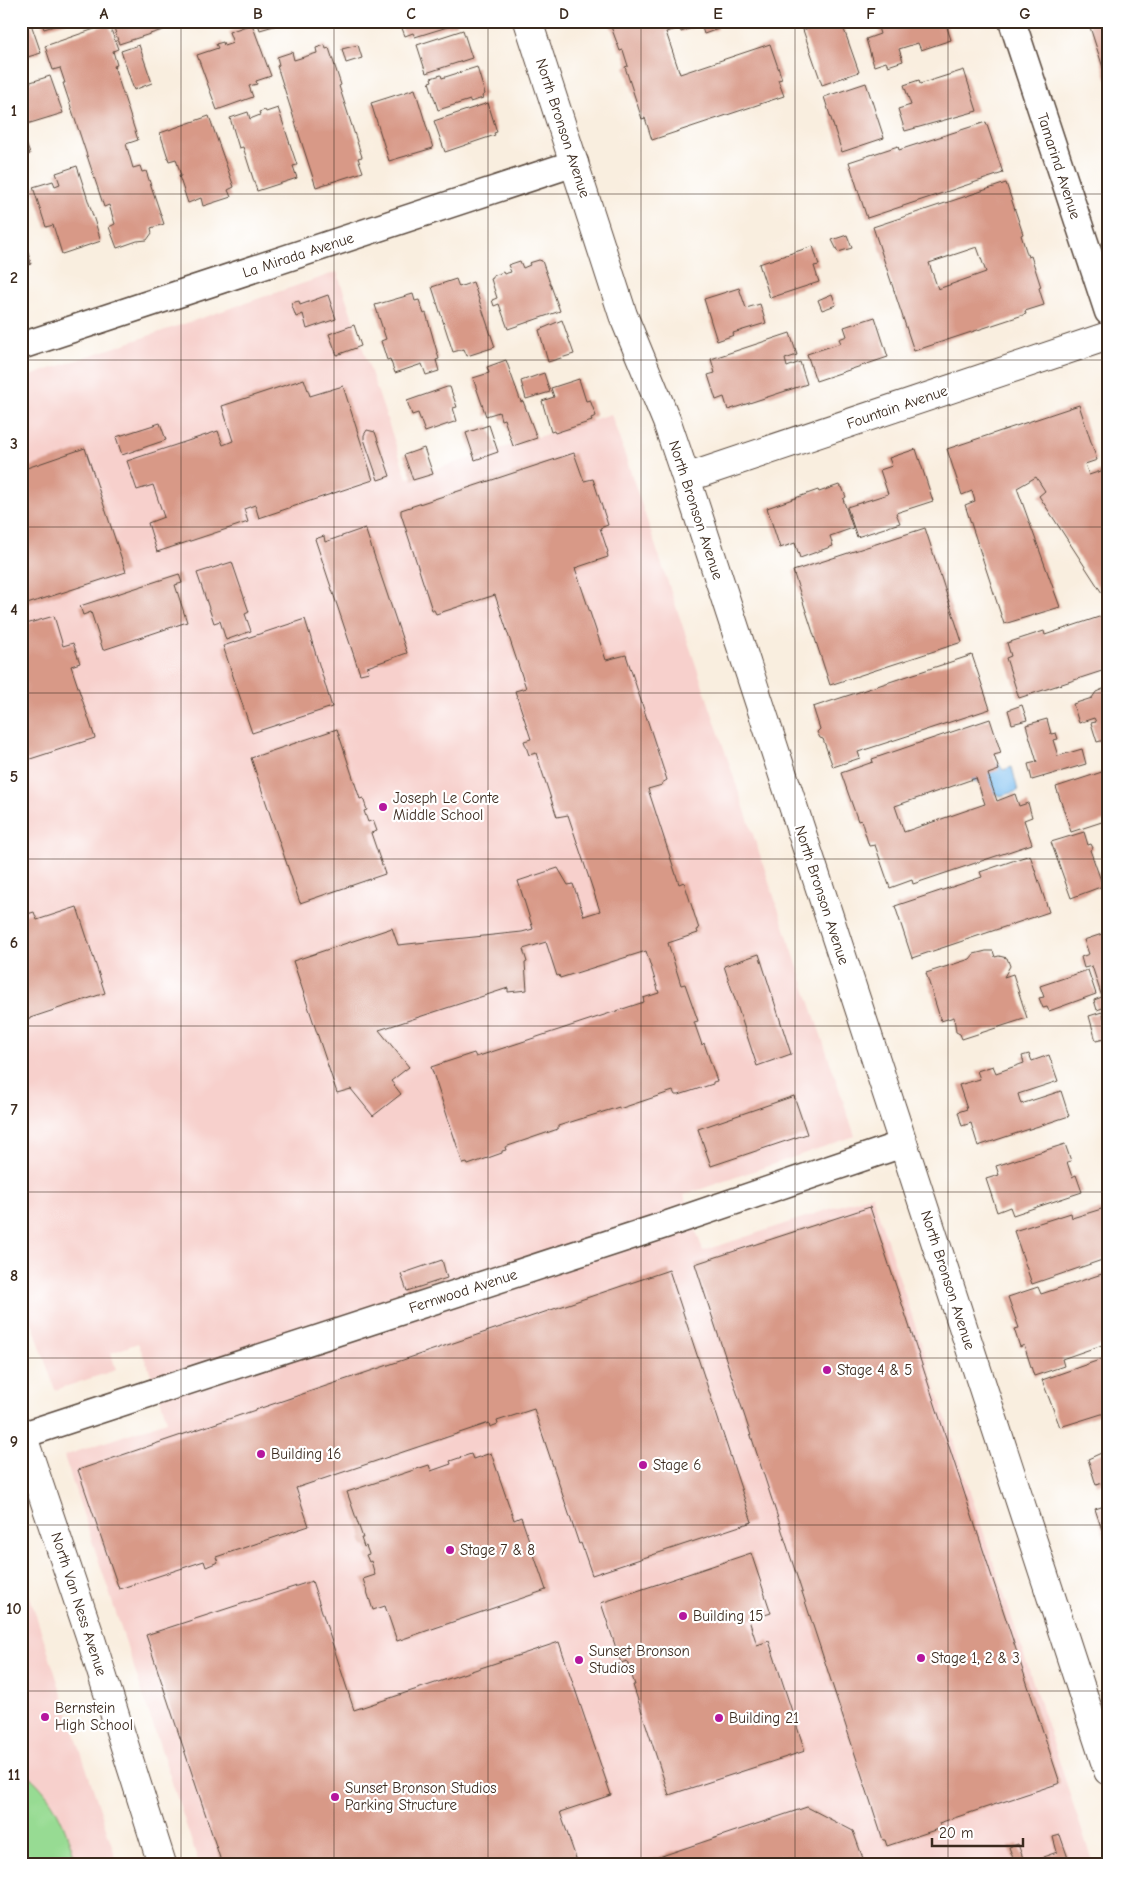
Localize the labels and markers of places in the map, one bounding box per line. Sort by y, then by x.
place label: Joseph Le Conte Middle School [393,789,499,824]
marker: Joseph Le Conte Middle School [377,801,389,813]
place label: Stage 4 & 5 [837,1361,912,1379]
marker: Stage 4 & 5 [821,1364,833,1376]
place label: Building 16 [271,1445,341,1463]
marker: Building 16 [255,1448,267,1460]
place label: Stage 6 [653,1456,701,1474]
marker: Stage 6 [637,1459,649,1471]
place label: Stage 7 & 8 [460,1541,535,1559]
marker: Stage 7 & 8 [444,1544,456,1556]
place label: Building 15 [693,1607,763,1625]
marker: Building 15 [677,1610,689,1622]
place label: Sunset Bronson Studios [589,1642,690,1677]
place label: Stage 1, 2 & 3 [931,1649,1020,1667]
marker: Stage 1, 2 & 3 [915,1652,927,1664]
marker: Sunset Bronson Studios [573,1654,585,1666]
place label: Bernstein High School [55,1699,133,1734]
place label: Building 21 [729,1709,799,1727]
marker: Bernstein High School [39,1711,51,1723]
marker: Building 21 [713,1712,725,1724]
place label: Sunset Bronson Studios Parking Structure [345,1779,497,1814]
marker: Sunset Bronson Studios Parking Structure [329,1791,341,1803]

